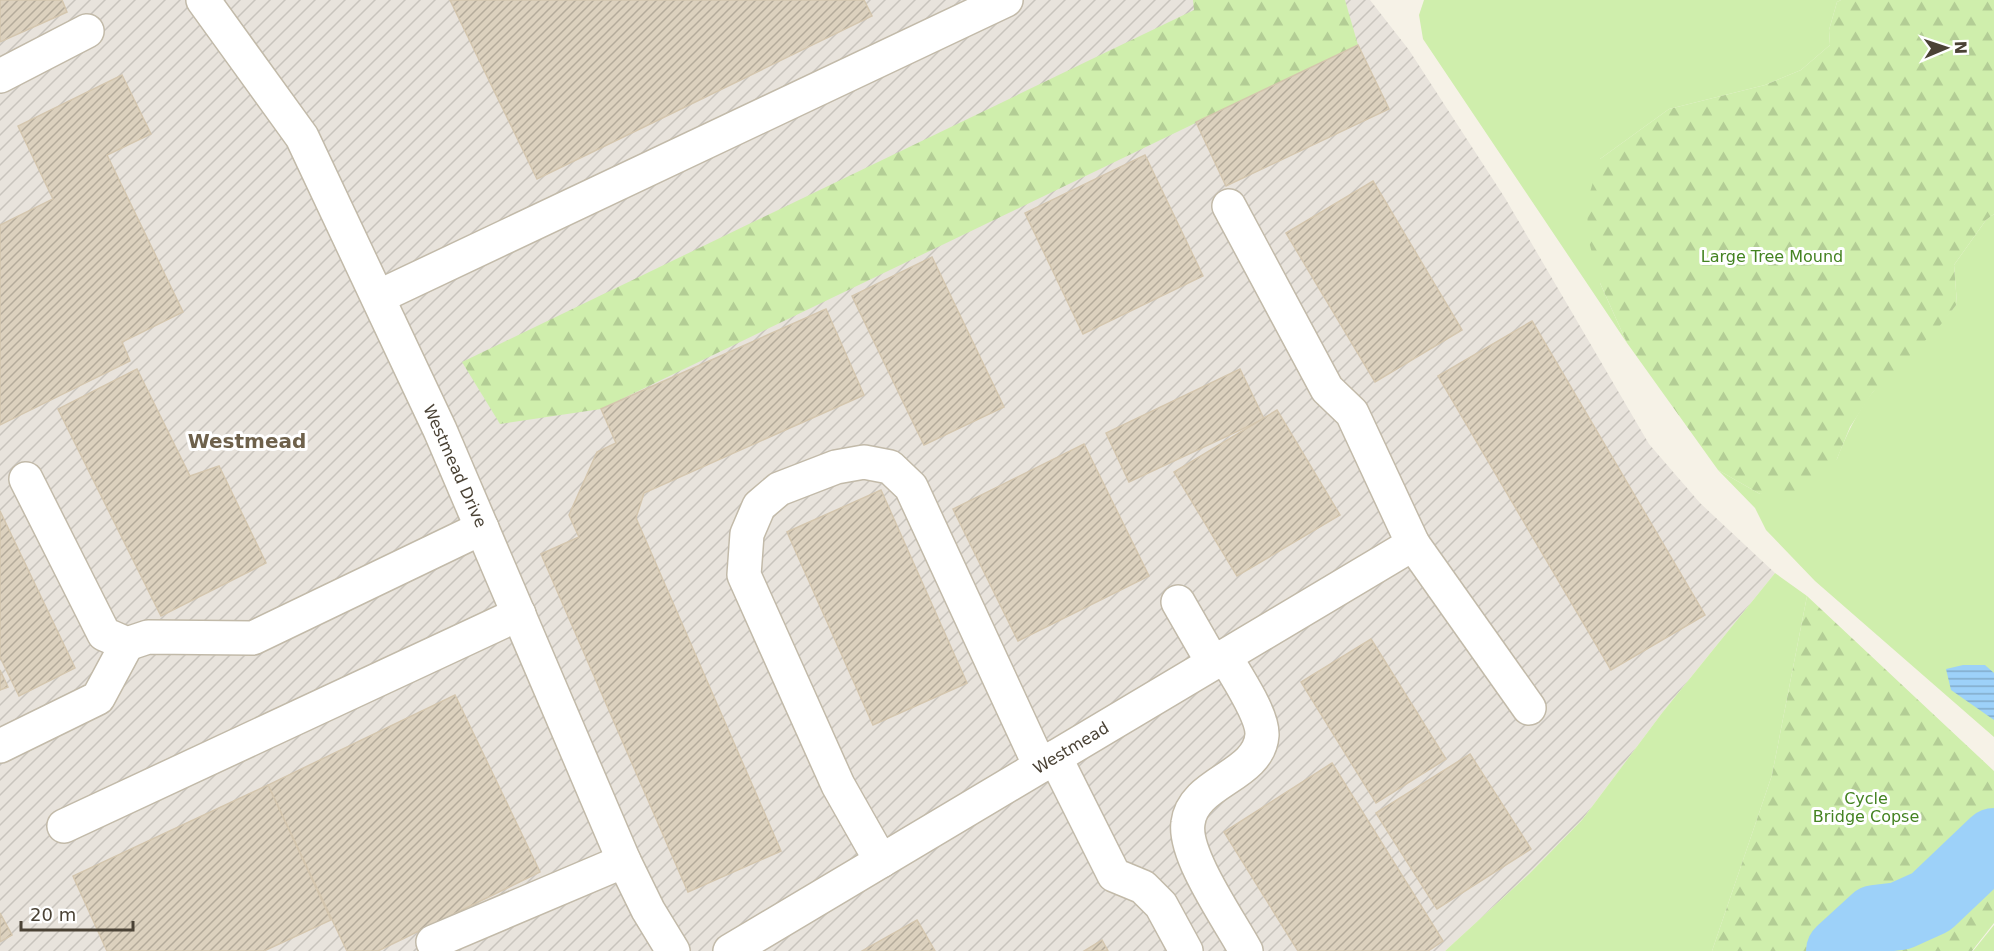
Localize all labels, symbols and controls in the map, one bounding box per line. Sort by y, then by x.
north arrow [1916,18,1976,78]
text: N [1951,40,1970,55]
park label: Large Tree Mound [1701,247,1843,266]
street label: Westmead Drive [419,402,491,530]
district label: Westmead [188,429,306,453]
street label: Westmead [1030,718,1112,778]
park label: Cycle Bridge Copse [1813,789,1919,826]
scale bar [21,894,134,932]
text: 20 m [30,904,76,925]

